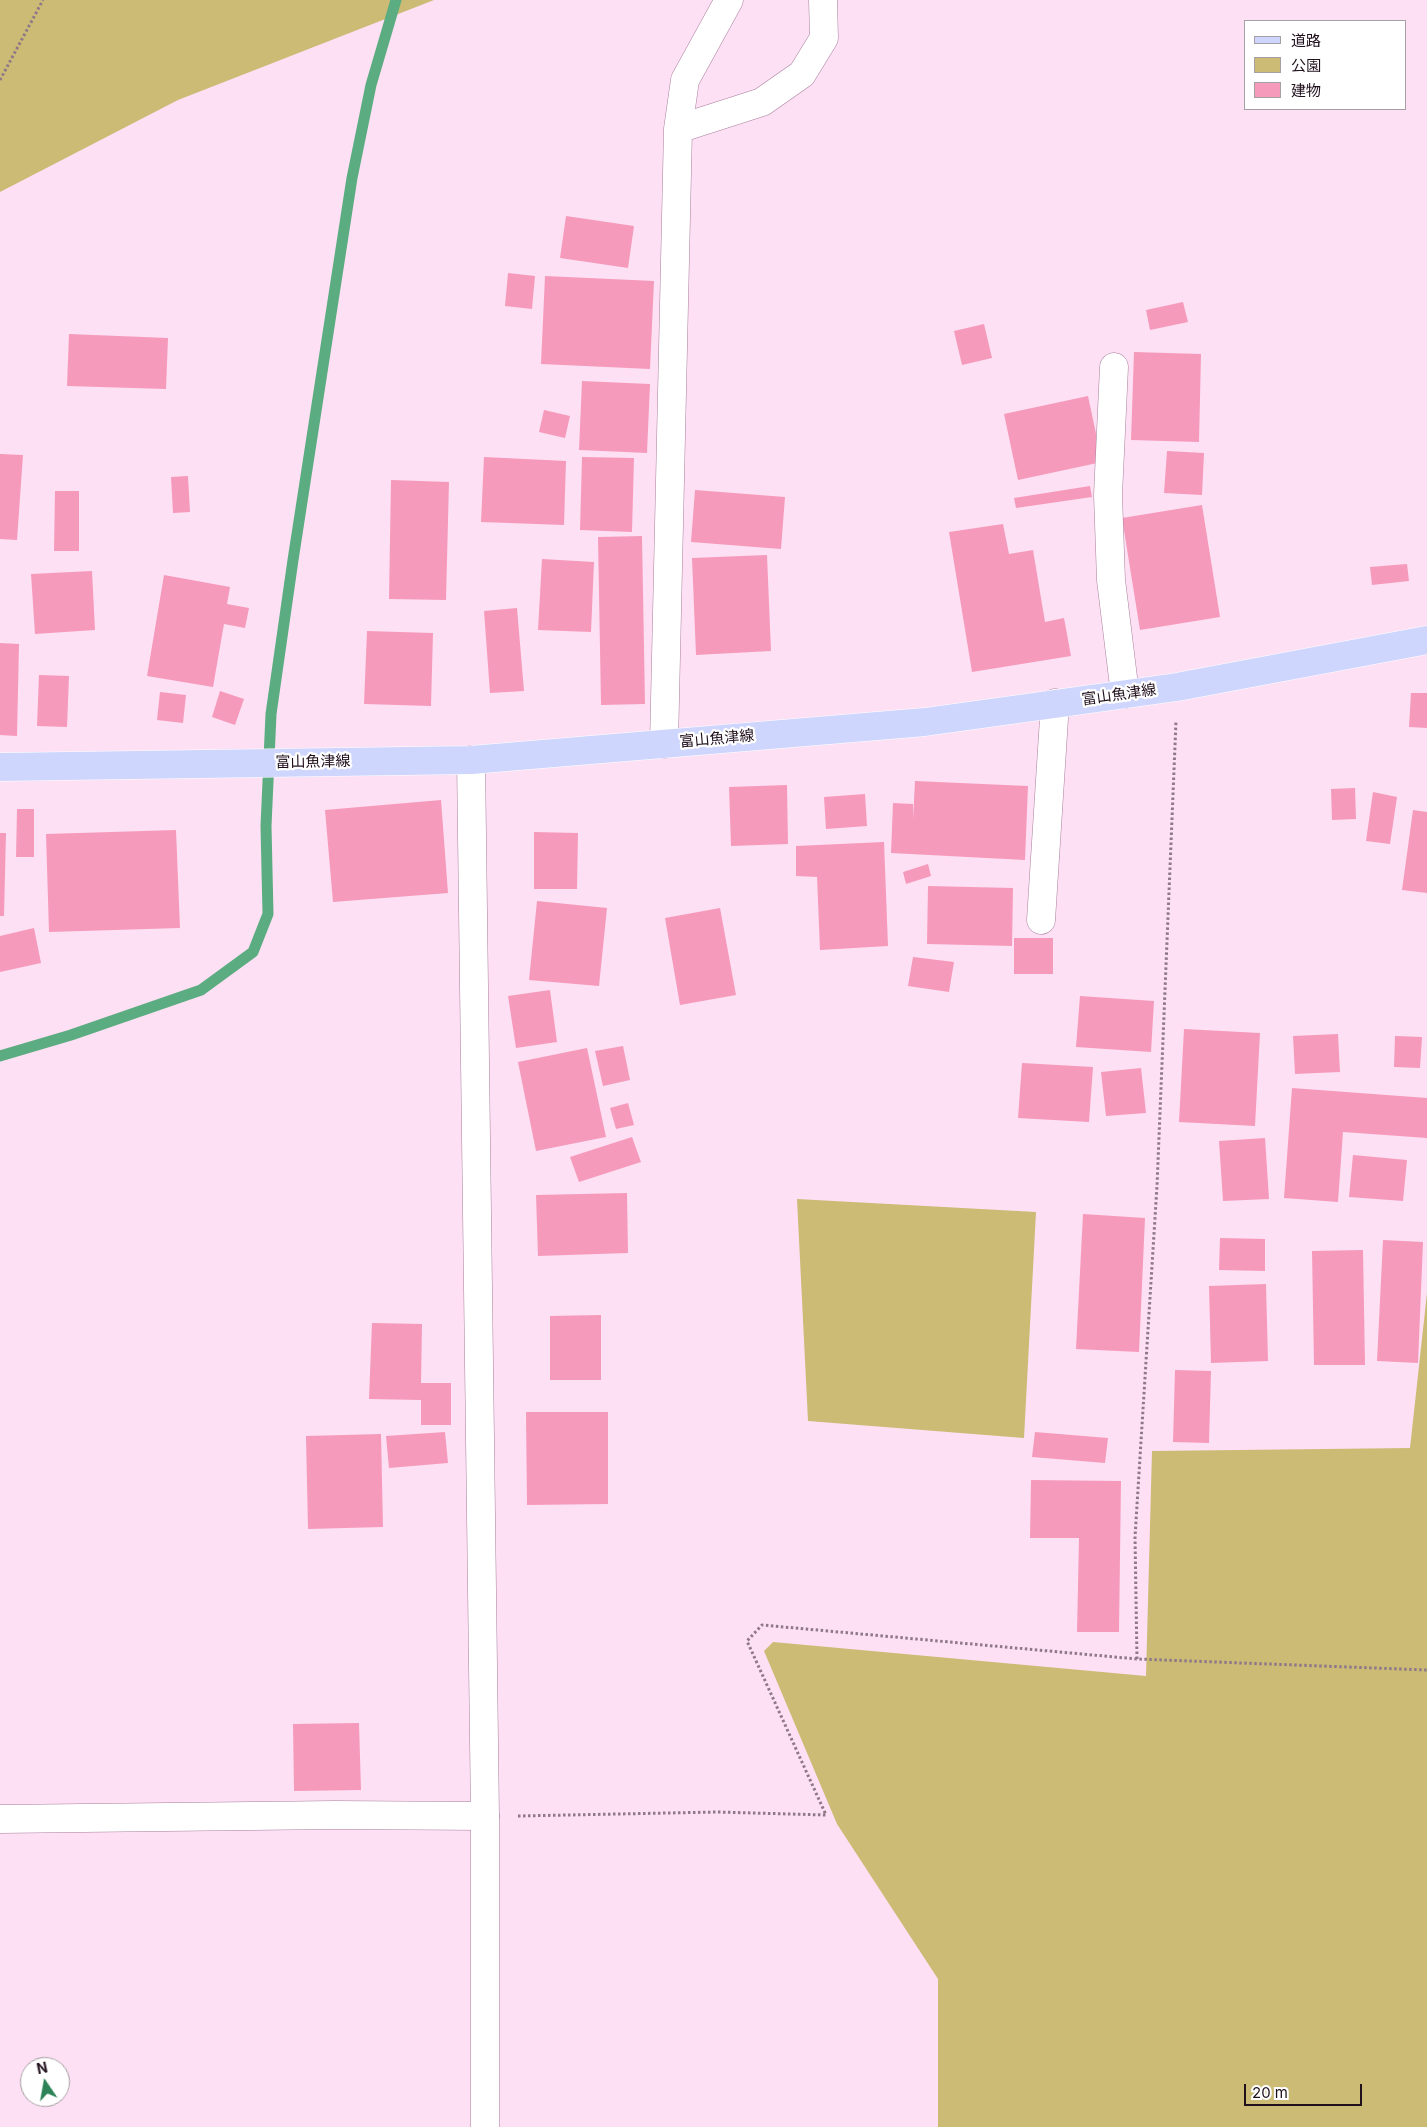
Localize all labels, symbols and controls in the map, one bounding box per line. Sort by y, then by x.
legend [1244,20,1407,110]
text: 道路 [1291,31,1321,50]
text: 公園 [1291,56,1321,75]
text: 建物 [1291,81,1321,100]
street label: 富山魚津線 [1081,681,1157,709]
street label: 富山魚津線 [679,727,755,751]
street label: 富山魚津線 [275,752,351,772]
north arrow [20,2057,70,2107]
text: N [35,2058,49,2077]
scale bar [1247,2074,1364,2106]
text: 20 m [1252,2083,1288,2102]

